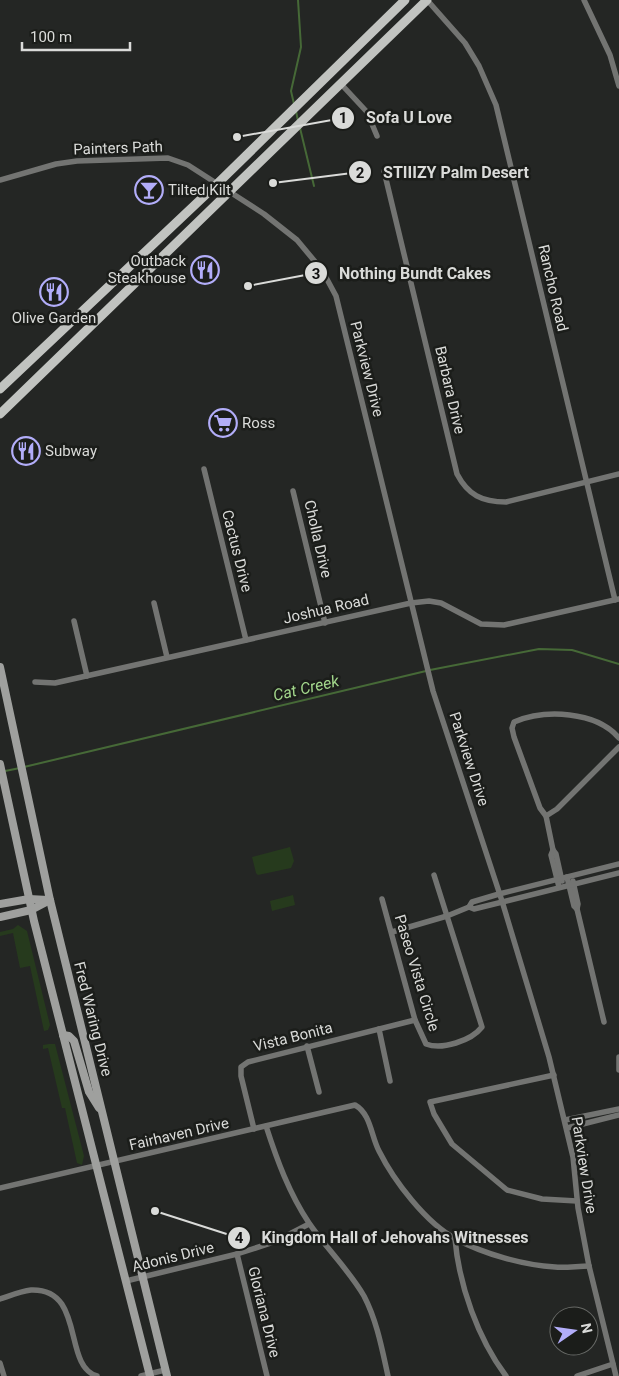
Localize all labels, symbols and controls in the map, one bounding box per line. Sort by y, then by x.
scale bar [22,20,130,52]
text: 100 m [30,28,72,46]
callout: Sofa U Love [331,102,462,133]
text: Sofa U Love [366,108,452,127]
text: 1 [339,109,347,127]
street label: Painters Path [73,137,163,159]
callout: STIIIZY Palm Desert [348,157,538,188]
text: STIIIZY Palm Desert [383,163,529,182]
text: 2 [356,164,365,182]
bar icon: Tilted Kilt [134,175,164,205]
place label: Tilted Kilt [168,181,231,199]
street label: Rancho Road [534,243,572,333]
place label: Outback Steakhouse [108,252,186,287]
restaurant icon: Outback Steakhouse [190,255,220,285]
callout: Nothing Bundt Cakes [304,258,501,289]
text: Nothing Bundt Cakes [339,264,491,283]
text: 3 [312,265,320,283]
restaurant icon: Olive Garden [39,277,69,307]
place label: Olive Garden [12,309,96,327]
street label: Parkview Drive [346,319,388,419]
street label: Barbara Drive [431,344,469,436]
supermarket icon: Ross [208,408,238,438]
place label: Ross [242,414,275,432]
restaurant icon: Subway [11,436,41,466]
place label: Subway [45,442,97,460]
street label: Cholla Drive [300,498,336,580]
street label: Cactus Drive [218,508,256,594]
street label: Joshua Road [281,590,371,628]
water label: Cat Creek [271,671,342,705]
street label: Parkview Drive [445,710,493,808]
street label: Paseo Vista Circle [391,912,443,1034]
street label: Fred Waring Drive [70,960,116,1078]
street label: Vista Bonita [252,1019,334,1055]
street label: Fairhaven Drive [127,1114,231,1154]
street label: Parkview Drive [567,1115,601,1215]
callout: Kingdom Hall of Jehovahs Witnesses [227,1222,539,1253]
text: Kingdom Hall of Jehovahs Witnesses [261,1228,529,1247]
text: 4 [235,1229,244,1247]
street label: Adonis Drive [130,1238,216,1276]
street label: Gloriana Drive [244,1265,284,1359]
north arrow [549,1306,599,1356]
text: N [578,1321,596,1335]

